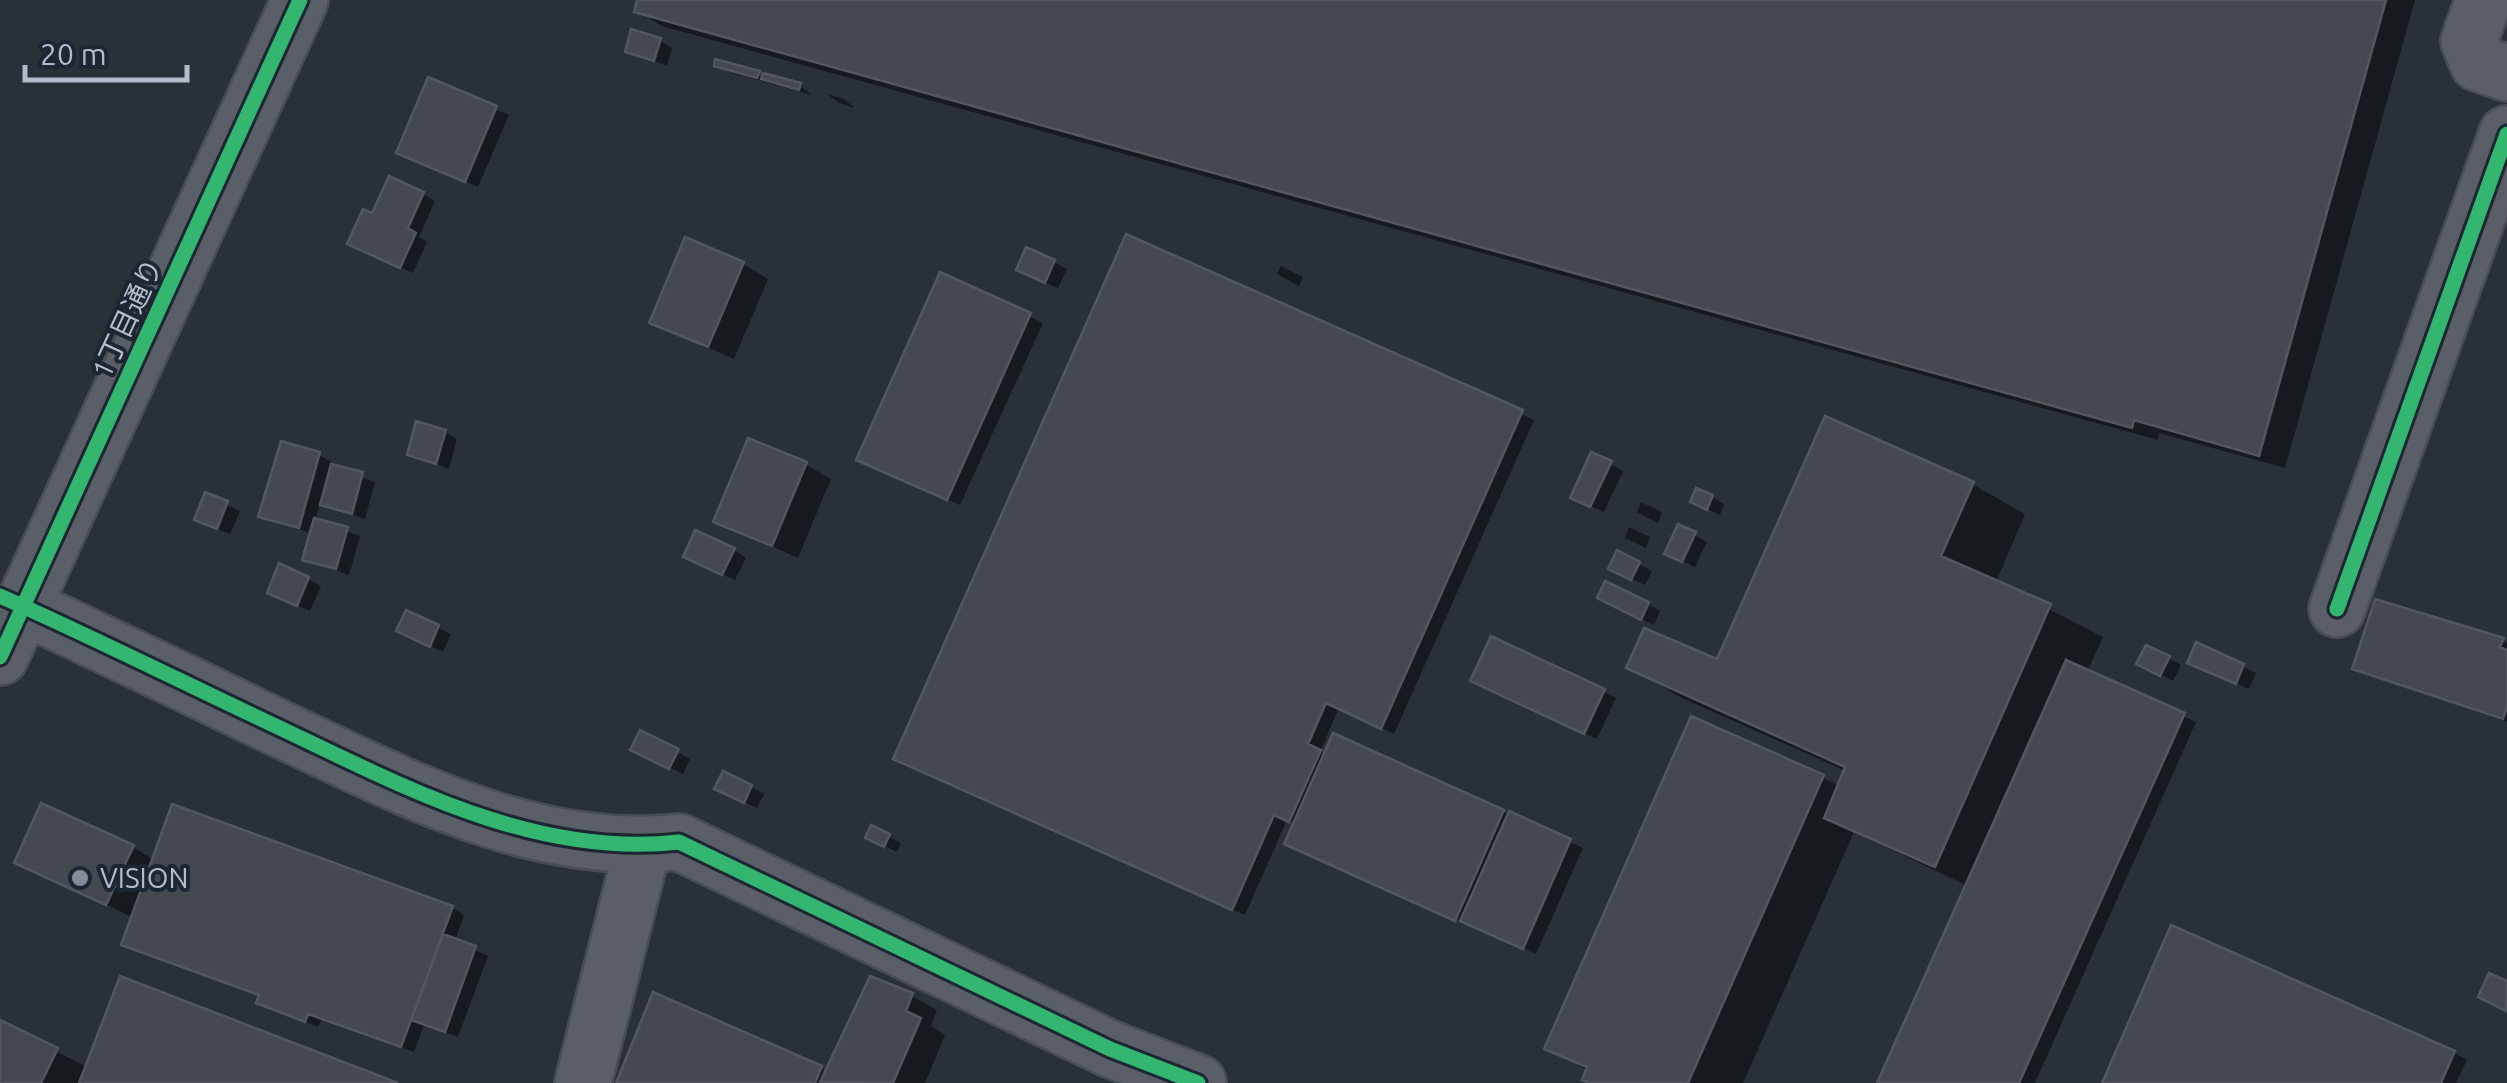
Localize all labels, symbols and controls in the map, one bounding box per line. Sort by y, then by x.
scale bar [25,20,188,82]
text: 20 m [40,37,107,71]
street label: 1丁目通り [85,253,168,382]
place label: VISION [100,862,189,893]
marker: VISION [69,867,91,889]

